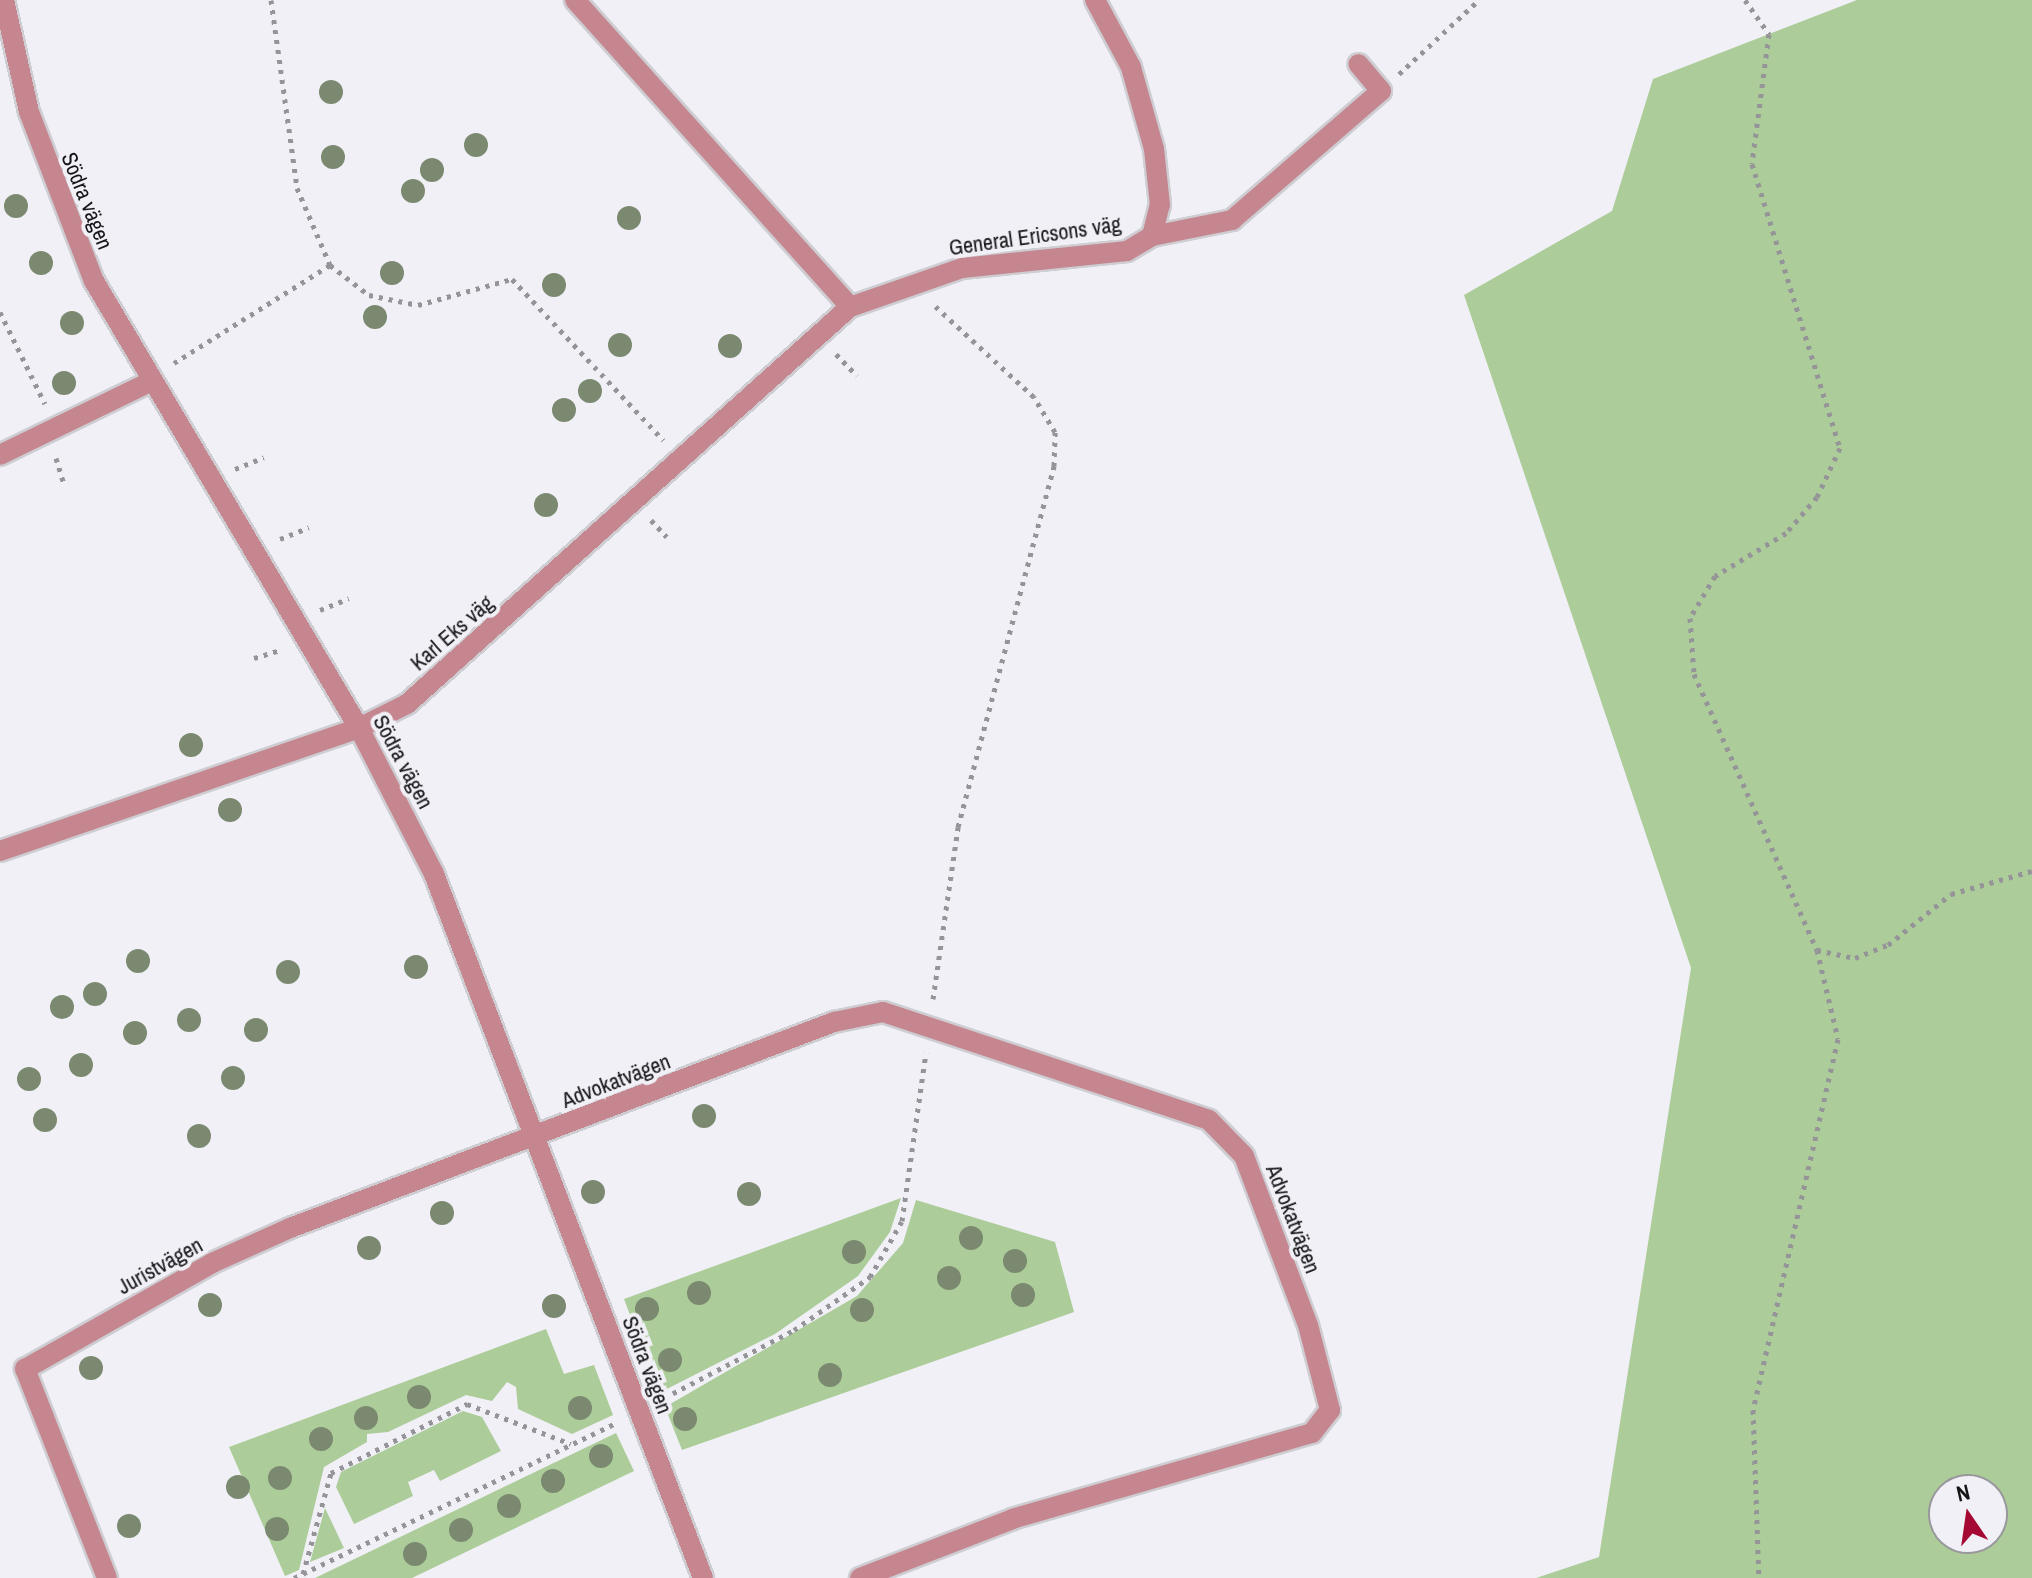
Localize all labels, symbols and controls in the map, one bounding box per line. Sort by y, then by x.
street label: Södra vägen [56,149,118,253]
street label: General Ericsons väg [947,211,1123,261]
street label: Karl Eks väg [405,590,499,676]
street label: Södra vägen [367,711,439,813]
street label: Advokatvägen [558,1048,674,1114]
street label: Advokatvägen [1260,1161,1326,1277]
street label: Juristvägen [113,1232,207,1300]
street label: Södra vägen [616,1313,678,1417]
north arrow [1928,1474,2008,1554]
text: N [1953,1476,1973,1509]

